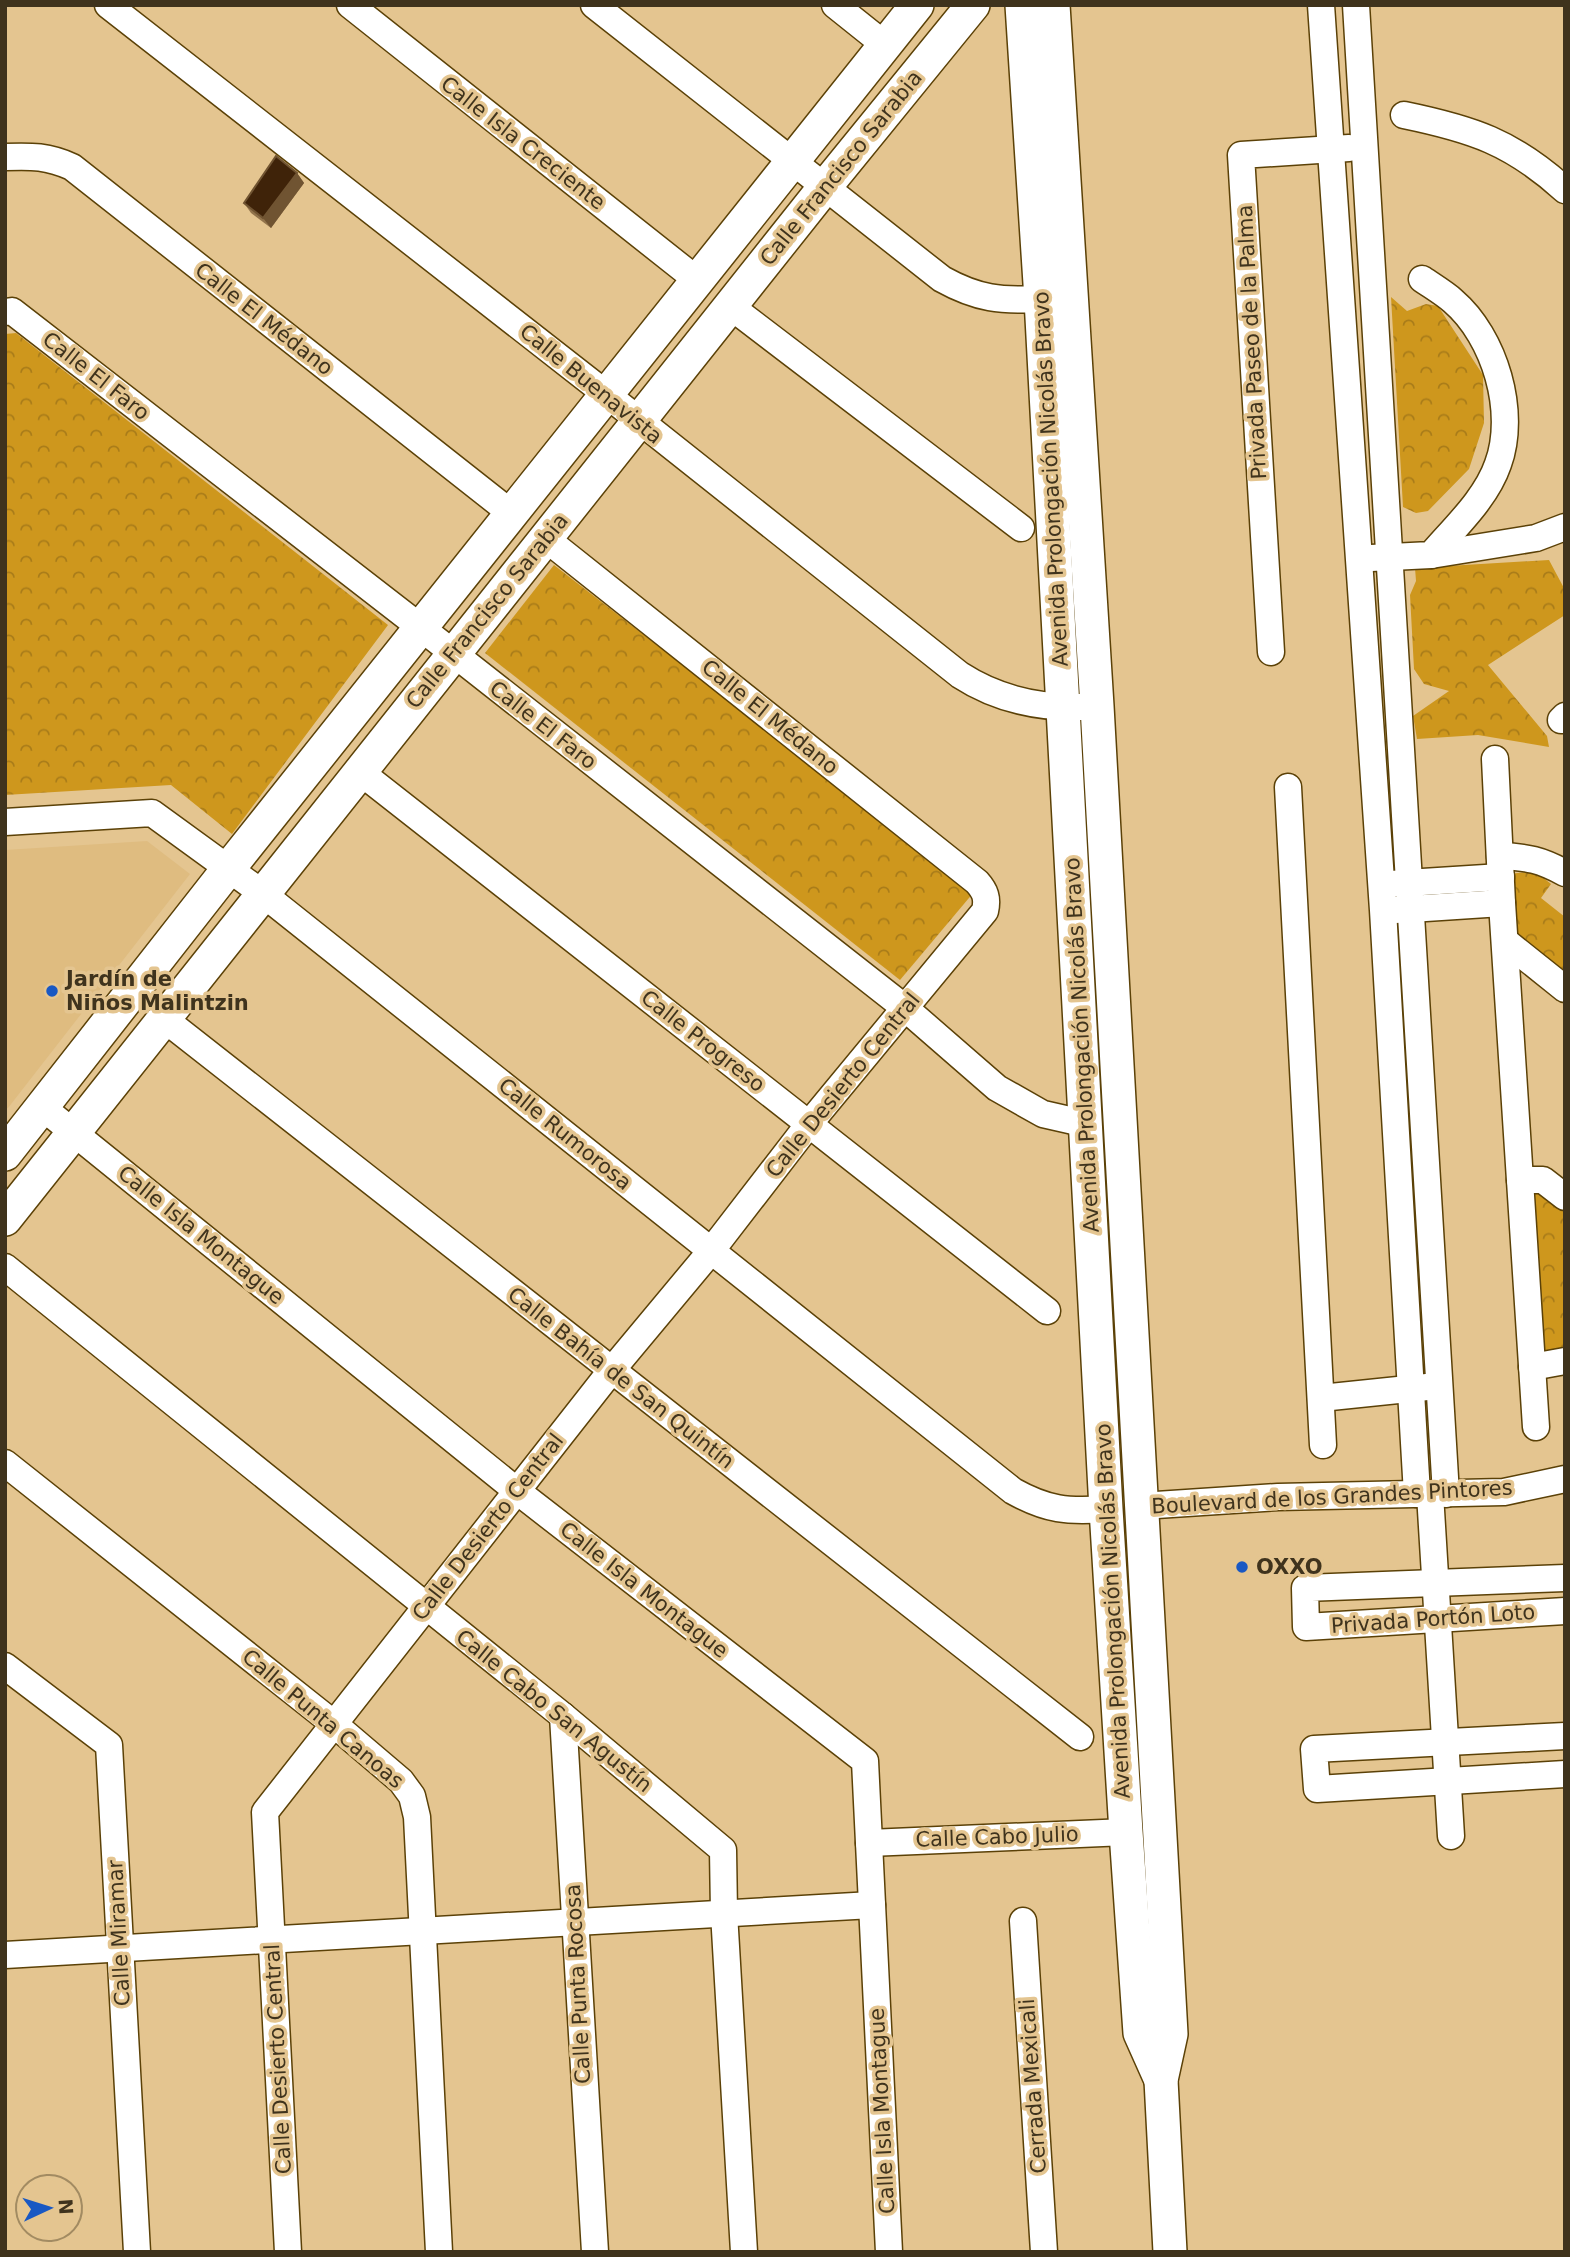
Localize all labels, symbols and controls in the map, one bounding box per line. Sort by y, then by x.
street label: Calle Francisco Sarabia [755,66,927,270]
street label: Calle Isla Creciente [436,71,610,215]
street label: Privada Paseo de la Palma [1233,204,1271,480]
street label: Calle El Médano [190,258,338,380]
street label: Avenida Prolongación Nicolás Bravo [1029,291,1073,667]
street label: Calle Buenavista [515,319,667,449]
street label: Calle El Faro [38,327,154,425]
street label: Calle Francisco Sarabia [401,509,573,713]
street label: Calle El Médano [697,655,843,779]
street label: Calle El Faro [485,676,601,774]
street label: Avenida Prolongación Nicolás Bravo [1060,857,1104,1233]
place label: Jardín de Niños Malintzin [64,967,249,1015]
marker: Jardín de Niños Malintzin [44,983,60,999]
street label: Calle Progreso [636,985,770,1097]
street label: Calle Desierto Central [761,988,925,1182]
street label: Calle Rumorosa [494,1073,636,1195]
street label: Calle Isla Montague [113,1161,289,1309]
street label: Calle Bahía de San Quintín [503,1282,739,1474]
street label: Avenida Prolongación Nicolás Bravo [1091,1423,1135,1799]
street label: Calle Desierto Central [408,1429,568,1625]
street label: Boulevard de los Grandes Pintores [1151,1476,1513,1518]
street label: Calle Isla Montague [555,1517,733,1663]
place label: OXXO [1256,1555,1323,1579]
marker: OXXO [1234,1559,1250,1575]
street label: Privada Portón Loto [1330,1600,1536,1638]
street label: Calle Cabo San Agustín [451,1625,657,1797]
street label: Calle Punta Canoas [238,1645,408,1793]
street label: Calle Cabo Julio [915,1822,1079,1852]
street label: Calle Miramar [103,1859,135,2007]
street label: Calle Punta Rocosa [561,1883,595,2085]
street label: Calle Desierto Central [260,1943,296,2175]
street label: Cerrada Mexicali [1015,1998,1051,2174]
street label: Calle Isla Montague [865,2007,899,2215]
north arrow [14,2173,84,2243]
text: N [54,2198,77,2216]

